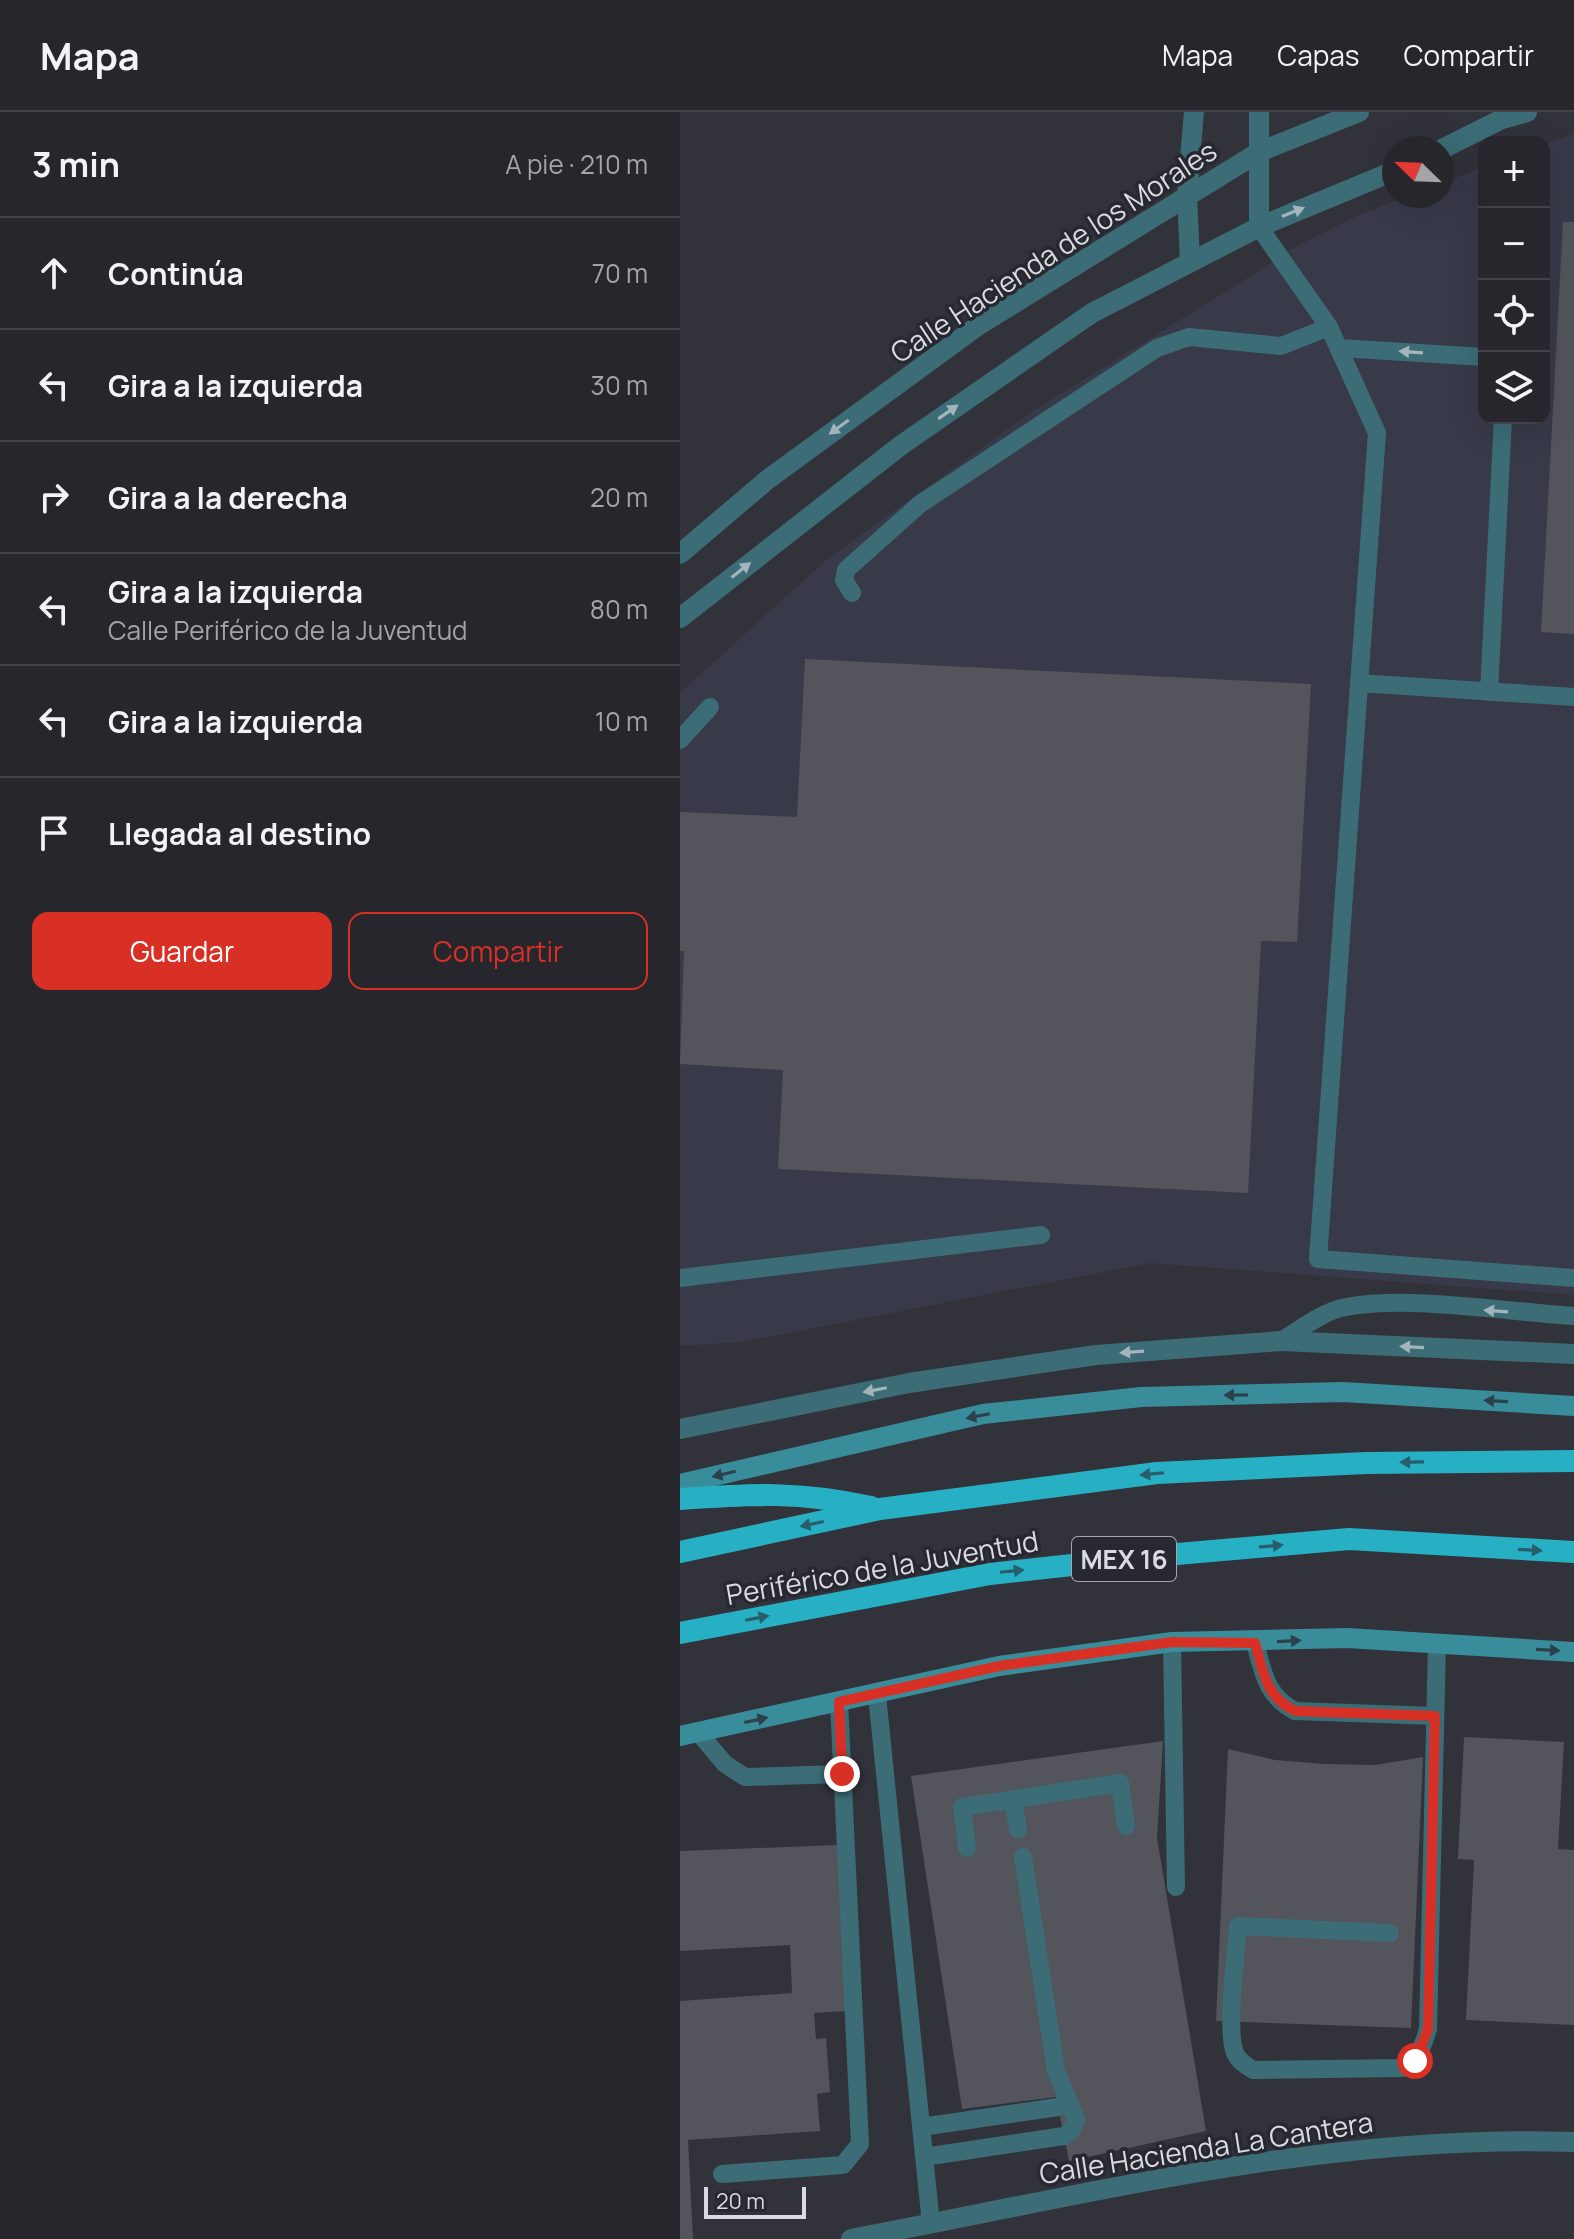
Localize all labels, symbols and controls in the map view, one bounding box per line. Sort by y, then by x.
text: Mapa [40,29,140,81]
text: Mapa [1162,36,1233,74]
text: Capas [1277,36,1360,74]
text: Compartir [1404,36,1534,74]
street label: Calle Hacienda de los Morales [883,131,1223,371]
north arrow [1382,136,1454,208]
map controls [1478,136,1550,424]
button: + [1478,136,1550,208]
text: 3 min [32,141,120,187]
text: A pie · 210 m [505,146,648,182]
one-way arrow [1281,206,1305,219]
button: − [1478,208,1550,280]
icon: ahead [32,251,76,295]
text: Continúa [108,253,244,294]
text: 70 m [592,255,648,291]
button: locate [1478,280,1550,352]
one-way arrow [1398,346,1423,359]
button: layers [1478,352,1550,424]
icon: left [32,363,76,407]
text: Gira a la izquierda [108,365,363,406]
text: 30 m [591,367,648,403]
one-way arrow [938,405,959,420]
one-way arrow [829,419,849,435]
icon: right [32,475,76,519]
text: Gira a la derecha [108,477,348,518]
text: 20 m [590,479,648,515]
one-way arrow [731,562,751,578]
text: Gira a la izquierda [108,571,363,612]
icon: left [32,587,76,631]
text: 80 m [590,591,648,627]
text: Calle Periférico de la Juventud [108,612,468,648]
icon: left [32,699,76,743]
text: Gira a la izquierda [108,701,363,742]
text: 10 m [595,703,648,739]
icon: arrive [32,811,76,855]
text: Llegada al destino [108,813,371,854]
button: Guardar [32,912,332,990]
button: Compartir [348,912,648,990]
one-way arrow [1483,1304,1508,1317]
one-way arrow [1399,1340,1424,1353]
one-way arrow [1119,1346,1144,1359]
one-way arrow [862,1384,887,1397]
one-way arrow [1223,1388,1248,1401]
one-way arrow [1483,1394,1508,1407]
one-way arrow [965,1410,990,1423]
one-way arrow [1399,1456,1424,1469]
one-way arrow [1139,1467,1164,1480]
one-way arrow [711,1468,736,1480]
one-way arrow [800,1518,825,1531]
street label: Periférico de la Juventud [723,1521,1041,1613]
road number: MEX 16 [1072,1537,1176,1581]
one-way arrow [1259,1539,1284,1552]
one-way arrow [1518,1543,1543,1556]
one-way arrow [1000,1565,1025,1578]
one-way arrow [744,1612,769,1624]
one-way arrow [1277,1634,1302,1647]
one-way arrow [1536,1644,1561,1657]
one-way arrow [744,1713,769,1725]
route end [824,1756,860,1792]
route start [1397,2043,1433,2079]
street label: Calle Hacienda La Cantera [1037,2102,1375,2192]
scale bar [704,2183,806,2219]
text: 20 m [716,2186,765,2216]

